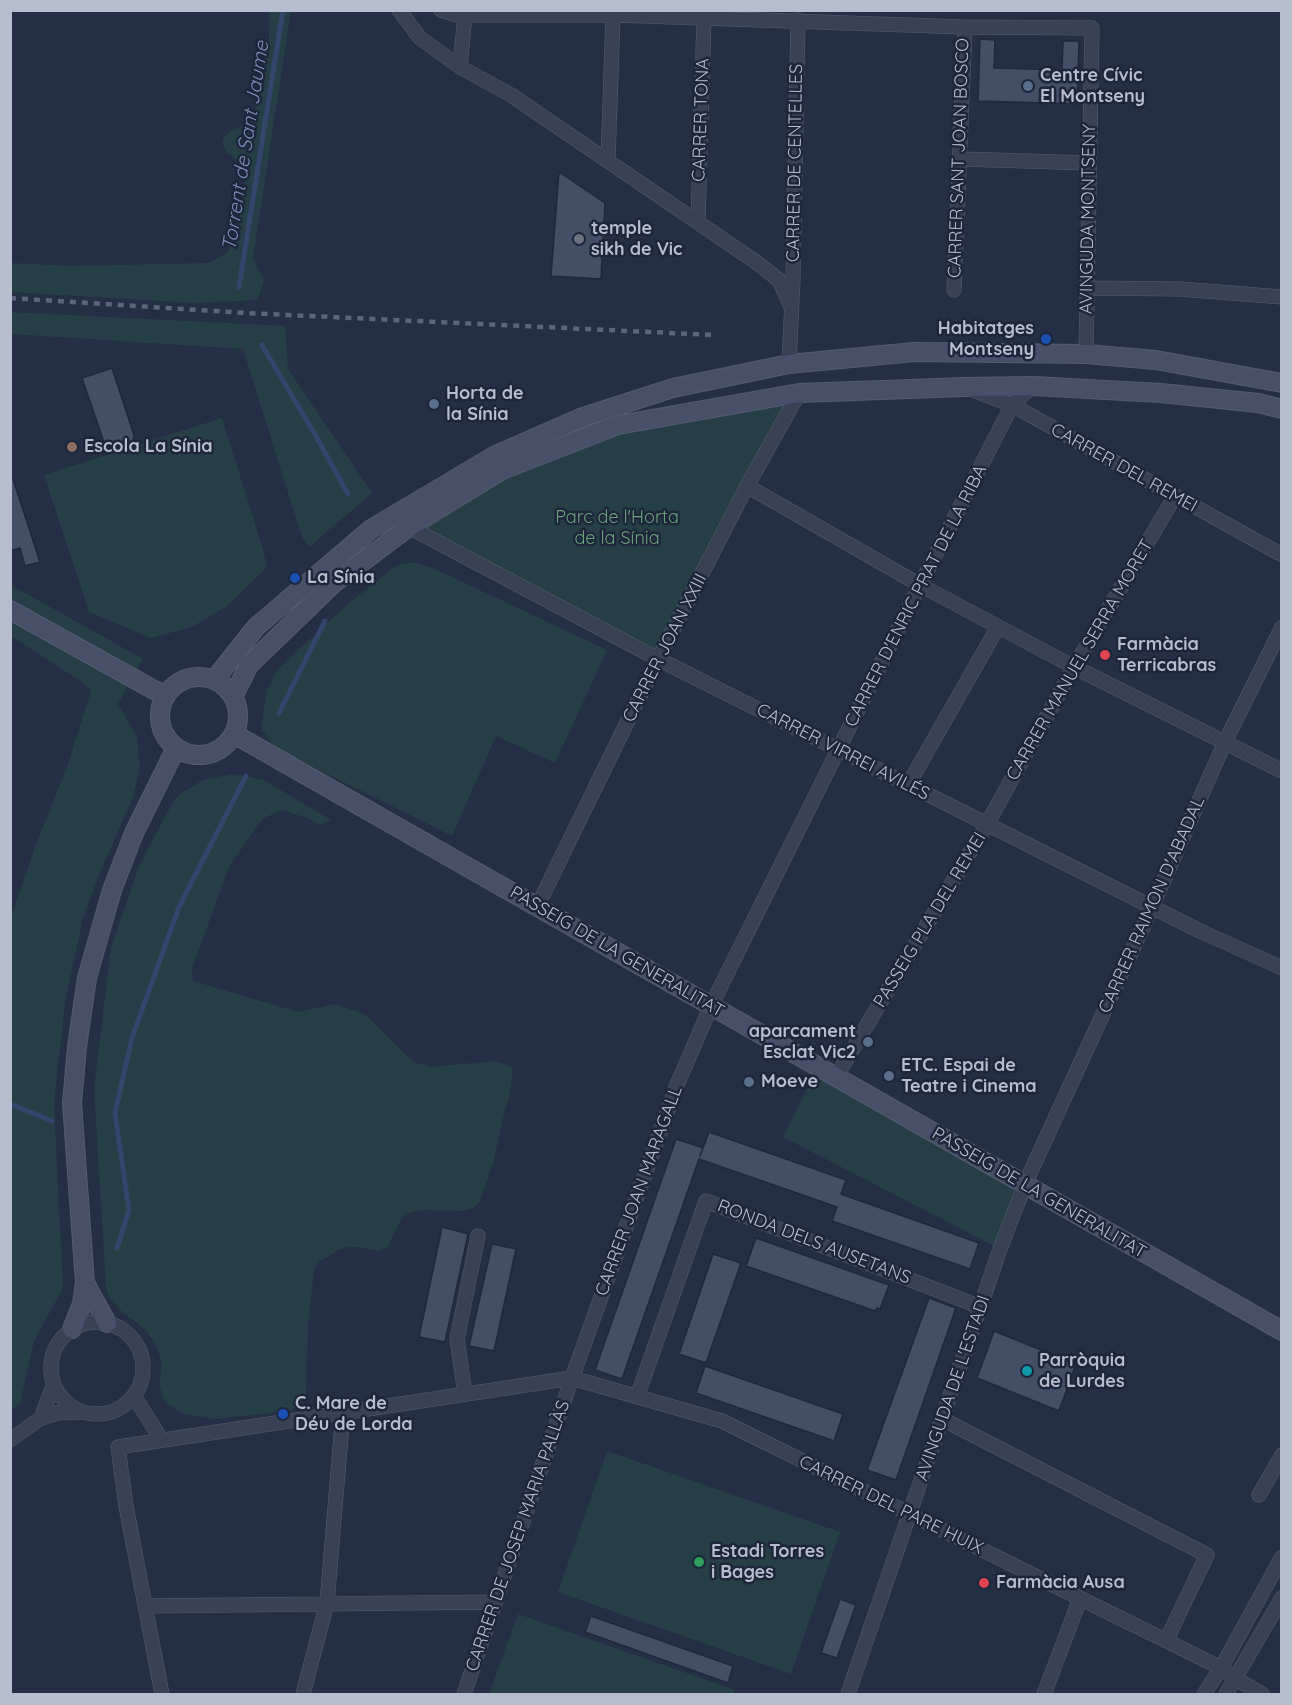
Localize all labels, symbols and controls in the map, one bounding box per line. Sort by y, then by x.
street label: CARRER SANT JOAN BOSCO [944,38,974,278]
water label: Torrent de Sant Jaume [218,39,274,253]
street label: CARRER TONA [688,58,714,182]
street label: CARRER DE CENTELLES [782,64,808,262]
place label: Centre Cívic El Montseny [1040,65,1145,107]
marker: Centre Cívic El Montseny [1021,79,1035,93]
street label: AVINGUDA MONTSENY [1076,124,1100,314]
place label: temple sikh de Vic [591,218,682,260]
marker: temple sikh de Vic [572,232,586,246]
place label: Habitatges Montseny [938,318,1034,360]
marker: Habitatges Montseny [1039,332,1053,346]
place label: Horta de la Sínia [446,383,524,426]
marker: Horta de la Sínia [427,397,441,411]
street label: CARRER DEL REMEI [1047,419,1201,517]
place label: Escola La Sínia [84,436,213,458]
marker: Escola La Sínia [65,440,79,454]
street label: CARRER D'ENRIC PRAT DE LA RIBA [840,461,992,731]
park label: Parc de l'Horta de la Sínia [555,507,679,550]
street label: CARRER MANUEL SERRA MORET [1002,536,1158,784]
place label: La Sínia [307,567,375,589]
street label: CARRER JOAN XXIII [618,570,712,726]
marker: La Sínia [288,571,302,585]
place label: Farmàcia Terricabras [1117,634,1216,676]
marker: Farmàcia Terricabras [1098,648,1112,662]
street label: CARRER VIRREI AVILÉS [753,699,933,805]
street label: CARRER RAIMON D'ABADAL [1094,793,1210,1017]
street label: PASSEIG PLA DEL REMEI [869,829,991,1011]
street label: PASSEIG DE LA GENERALITAT [506,882,728,1022]
place label: aparcament Esclat Vic2 [749,1021,856,1064]
marker: aparcament Esclat Vic2 [861,1035,875,1049]
place label: ETC. Espai de Teatre i Cinema [901,1055,1037,1098]
marker: ETC. Espai de Teatre i Cinema [882,1069,896,1083]
place label: Moeve [761,1071,818,1093]
marker: Moeve [742,1075,756,1089]
street label: CARRER JOAN MARAGALL [591,1083,687,1299]
street label: PASSEIG DE LA GENERALITAT [928,1123,1150,1263]
street label: RONDA DELS AUSETANS [714,1195,914,1289]
street label: AVINGUDA DE L'ESTADI [911,1292,995,1484]
place label: Parròquia de Lurdes [1039,1350,1125,1392]
marker: Parròquia de Lurdes [1020,1364,1034,1378]
place label: C. Mare de Déu de Lorda [295,1393,413,1436]
street label: CARRER DE JOSEP MARIA PALLÀS [461,1398,575,1674]
marker: C. Mare de Déu de Lorda [276,1407,290,1421]
street label: CARRER DEL PARE HUIX [795,1451,987,1559]
place label: Estadi Torres i Bages [711,1541,824,1584]
marker: Estadi Torres i Bages [692,1555,706,1569]
place label: Farmàcia Ausa [996,1572,1125,1594]
marker: Farmàcia Ausa [977,1576,991,1590]

